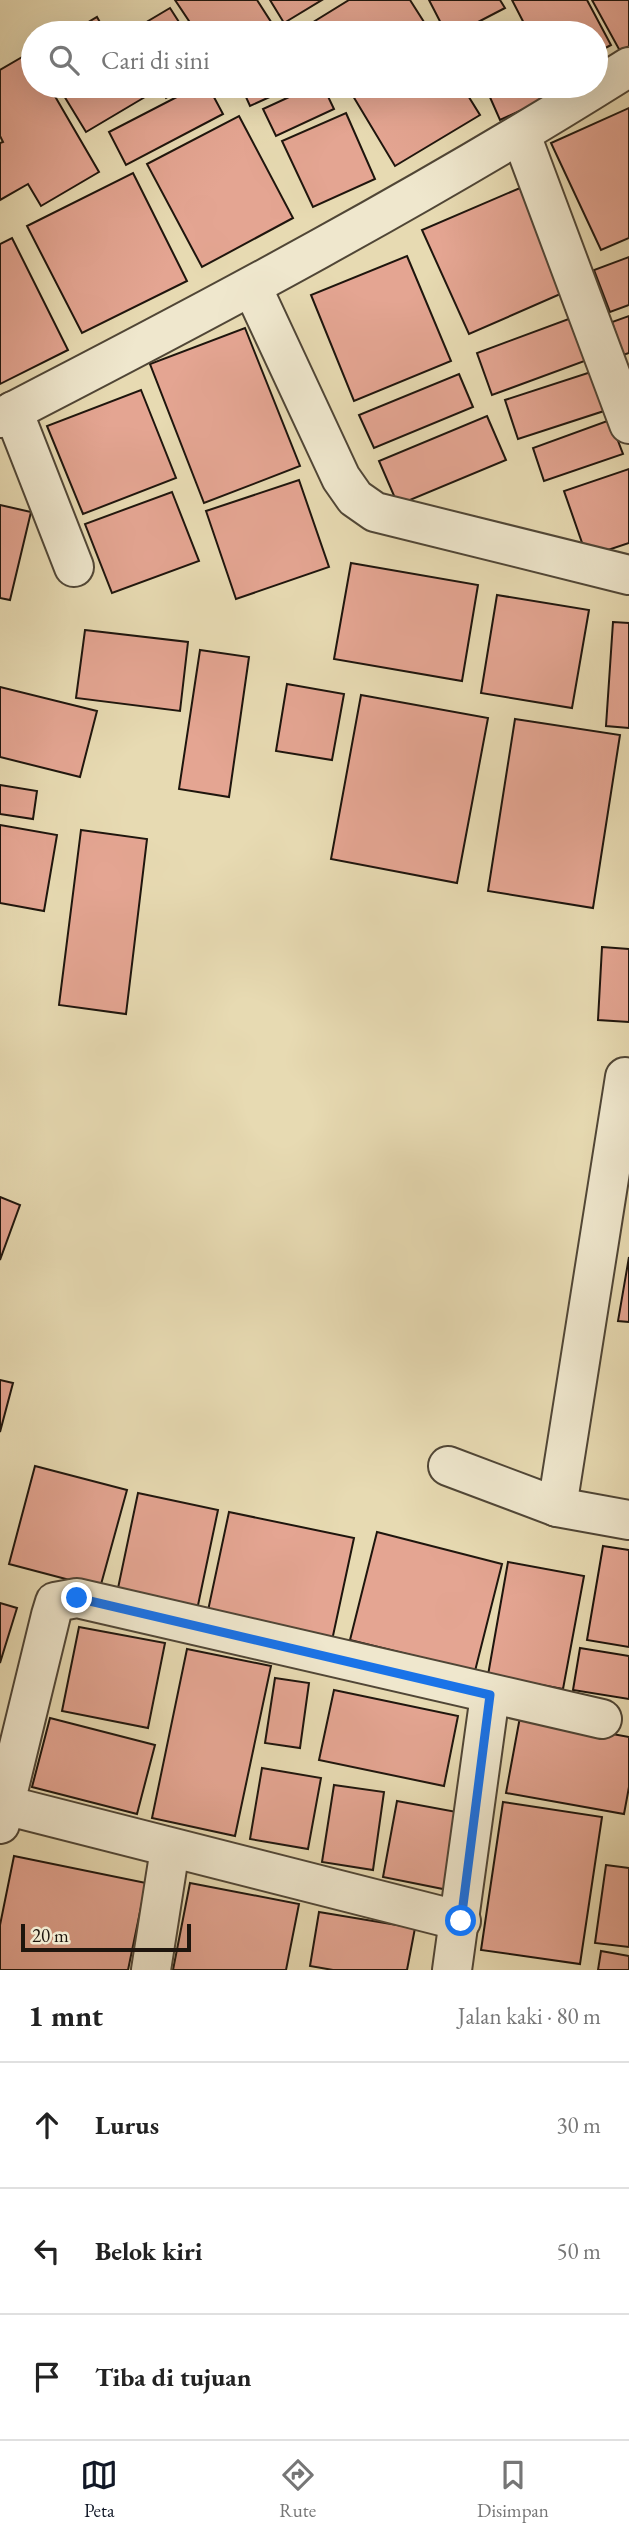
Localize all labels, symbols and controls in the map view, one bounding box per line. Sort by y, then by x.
search box [21,21,608,98]
icon: search [45,41,83,79]
text: Cari di sini [101,43,210,77]
route end [61,1582,92,1613]
route start [445,1905,476,1936]
scale bar [21,1921,191,1953]
text: 20 m [32,1923,69,1948]
text: 1 mnt [28,1996,103,2035]
text: Jalan kaki · 80 m [458,2001,601,2031]
icon: ahead [28,2106,66,2144]
text: Lurus [95,2108,159,2142]
text: 30 m [556,2110,601,2140]
icon: left [28,2232,66,2270]
text: Belok kiri [95,2234,202,2268]
text: 50 m [556,2236,601,2266]
icon: arrive [28,2358,66,2396]
text: Tiba di tujuan [95,2360,251,2394]
tab: Peta [80,2456,118,2523]
tab: Rute [279,2456,317,2523]
tab: Disimpan [477,2456,549,2523]

